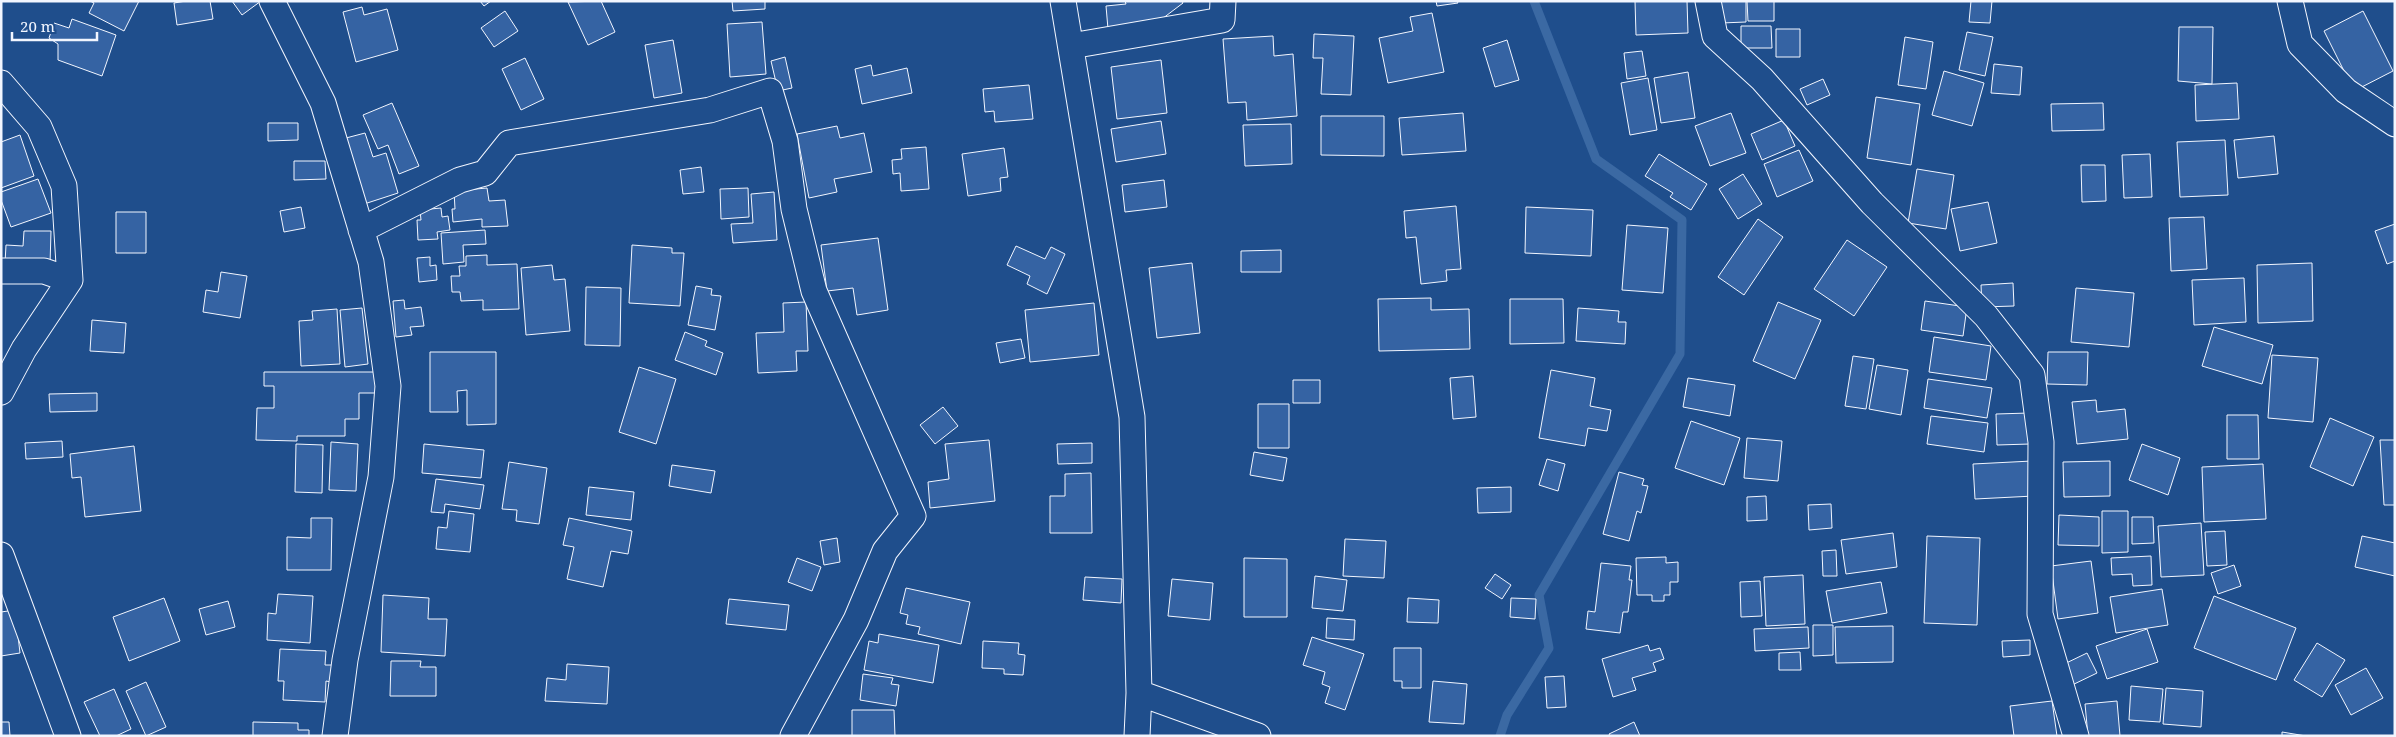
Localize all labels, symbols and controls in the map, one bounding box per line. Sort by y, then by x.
scale bar [12,10,98,42]
text: 20 m [20,16,55,36]

